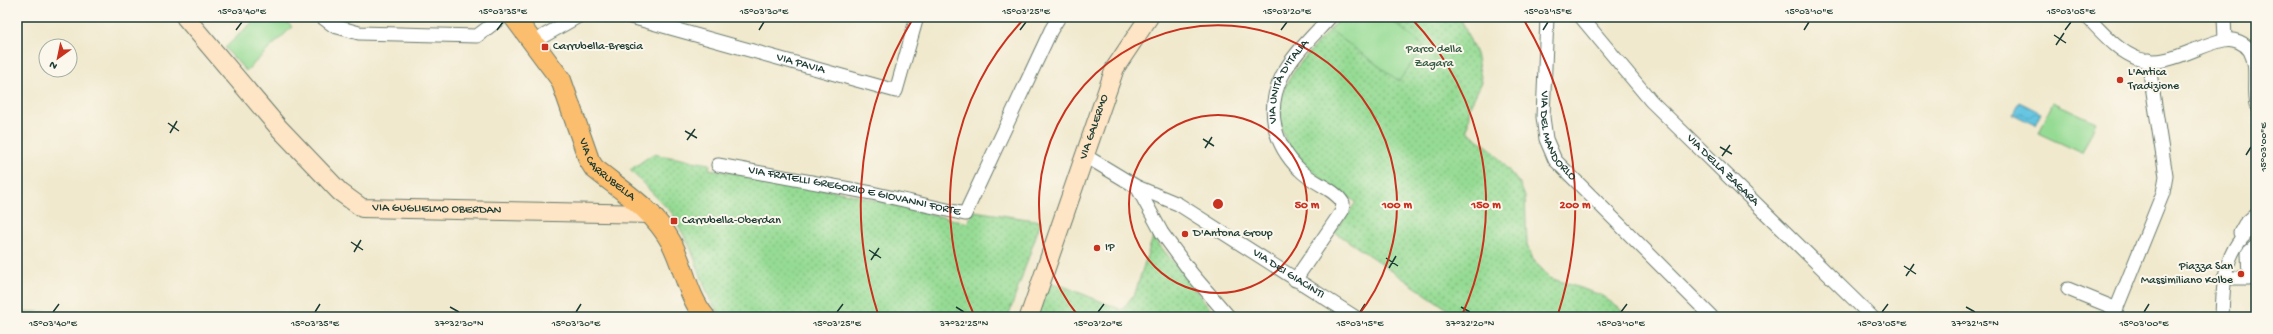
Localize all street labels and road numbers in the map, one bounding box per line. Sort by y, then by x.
street label: VIA UNITÀ D'ITALIA [1266,36,1313,125]
street label: VIA PAVIA [774,51,827,78]
street label: VIA DEL MANDORLO [1536,90,1579,184]
street label: VIA GALERMO [1077,93,1112,162]
street label: VIA DELLA ZAGARA [1682,131,1762,210]
street label: VIA CARRUBELLA [575,136,639,205]
street label: VIA FRATELLI GREGORIO E GIOVANNI FORTE [746,163,962,220]
street label: VIA GUGLIELMO OBERDAN [371,201,502,218]
street label: VIA DEI GIACINTI [1249,246,1327,303]

